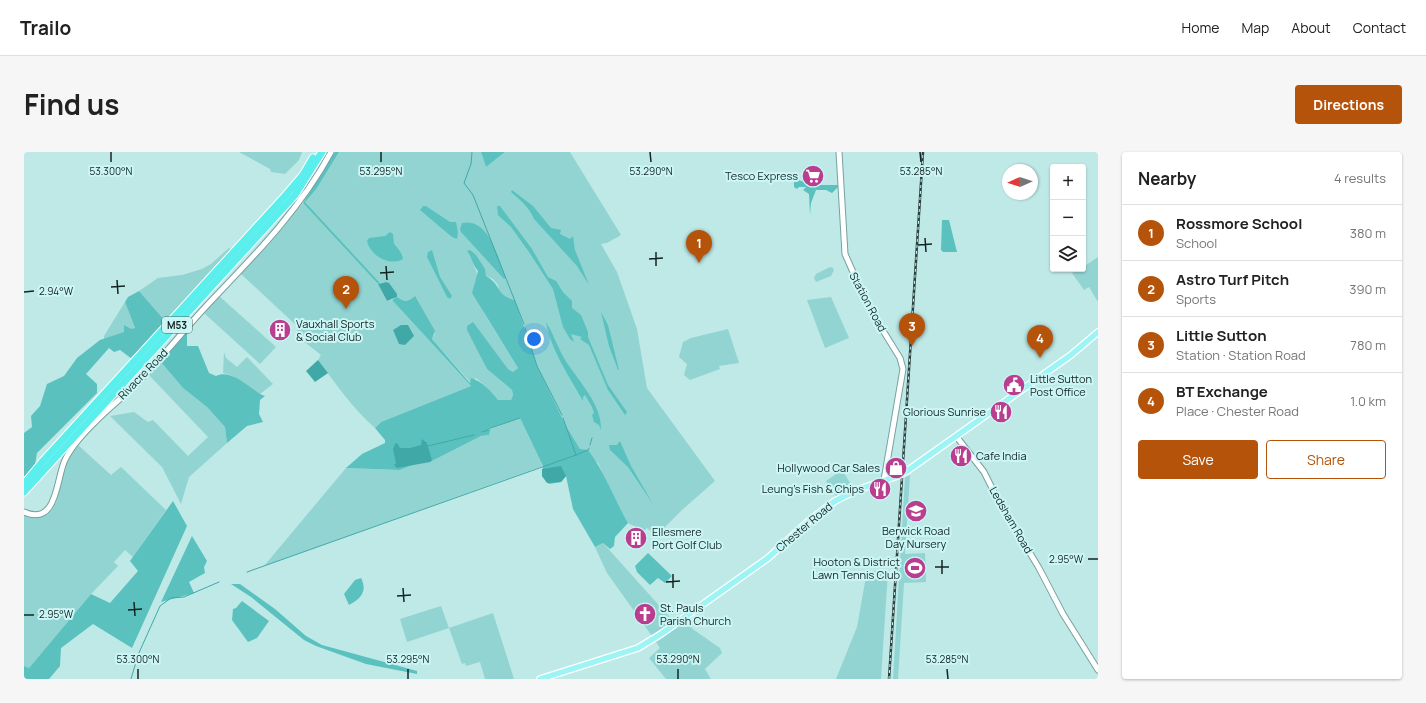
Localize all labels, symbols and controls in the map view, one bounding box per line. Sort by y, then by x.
text: Trailo [20,15,71,41]
text: Home [1182,18,1219,37]
text: Map [1241,18,1269,37]
text: About [1291,18,1331,37]
text: Contact [1353,18,1406,37]
text: Find us [24,85,119,123]
button: Directions [1295,85,1402,124]
supermarket icon: Tesco Express [800,163,826,189]
text: 53.300°N [90,164,133,178]
text: 53.295°N [360,164,403,178]
text: 53.290°N [629,164,673,178]
text: 53.285°N [900,164,942,178]
north arrow [1002,164,1038,200]
map controls [1050,164,1086,272]
button: + [1050,164,1086,200]
text: Nearby [1138,167,1196,190]
place label: Tesco Express [725,168,798,183]
text: 4 results [1334,169,1386,187]
button: − [1050,200,1086,236]
text: Rossmore School [1176,213,1302,234]
text: 1 [1148,224,1154,242]
text: 380 m [1350,224,1386,242]
pin: 1 [686,230,712,263]
text: School [1176,234,1217,252]
button: layers [1050,236,1086,272]
street label: Station Road [846,269,890,334]
text: Astro Turf Pitch [1176,269,1289,290]
pin: 2 [333,276,359,309]
text: 2 [1147,280,1155,298]
text: 390 m [1349,280,1386,298]
text: 2.94°W [39,284,74,298]
text: Sports [1176,290,1216,308]
pin: 3 [899,313,925,346]
place label: Vauxhall Sports & Social Club [296,316,375,344]
road number: M53 [162,317,192,333]
building icon: Vauxhall Sports & Social Club [267,317,293,343]
pin: 4 [1027,325,1053,358]
text: Little Sutton [1176,325,1267,346]
your location [524,329,544,349]
text: 3 [1147,336,1155,354]
text: 780 m [1350,336,1386,354]
street label: Rivacre Road [114,345,171,402]
text: Station · Station Road [1176,346,1306,364]
place label: Little Sutton Post Office [1030,371,1092,399]
public building icon: Little Sutton Post Office [1001,372,1027,398]
text: BT Exchange [1176,381,1268,402]
text: 4 [1147,392,1155,410]
text: 1.0 km [1350,392,1386,410]
restaurant icon: Glorious Sunrise [988,399,1014,425]
text: Place · Chester Road [1176,402,1299,420]
place label: Glorious Sunrise [903,404,987,419]
button: Save [1138,440,1258,479]
button: Share [1266,440,1386,479]
restaurant icon: Cafe India [948,443,974,469]
place label: Cafe India [976,448,1027,463]
shop icon: Hollywood Car Sales [883,455,909,481]
place label: Hollywood Car Sales [777,460,880,475]
restaurant icon: Leung's Fish & Chips [867,476,893,502]
place label: Leung's Fish & Chips [762,481,864,496]
street label: Ledsham Road [986,484,1037,556]
school or university icon: Berwick Road Day Nursery [903,498,929,524]
street label: Chester Road [772,499,835,555]
place label: Berwick Road Day Nursery [882,523,950,551]
place label: Ellesmere Port Golf Club [652,524,723,552]
building icon: Ellesmere Port Golf Club [623,525,649,551]
text: 2.95°W [1049,552,1084,566]
place label: Hooton & District Lawn Tennis Club [812,554,900,582]
sports icon: Hooton & District Lawn Tennis Club [902,555,928,581]
place label: St. Pauls Parish Church [660,600,731,628]
church icon: St. Pauls Parish Church [632,601,658,627]
text: 2.95°W [39,607,74,621]
text: 53.300°N [117,652,160,666]
text: 53.295°N [387,652,430,666]
text: 53.290°N [656,652,700,666]
text: 53.285°N [926,652,968,666]

